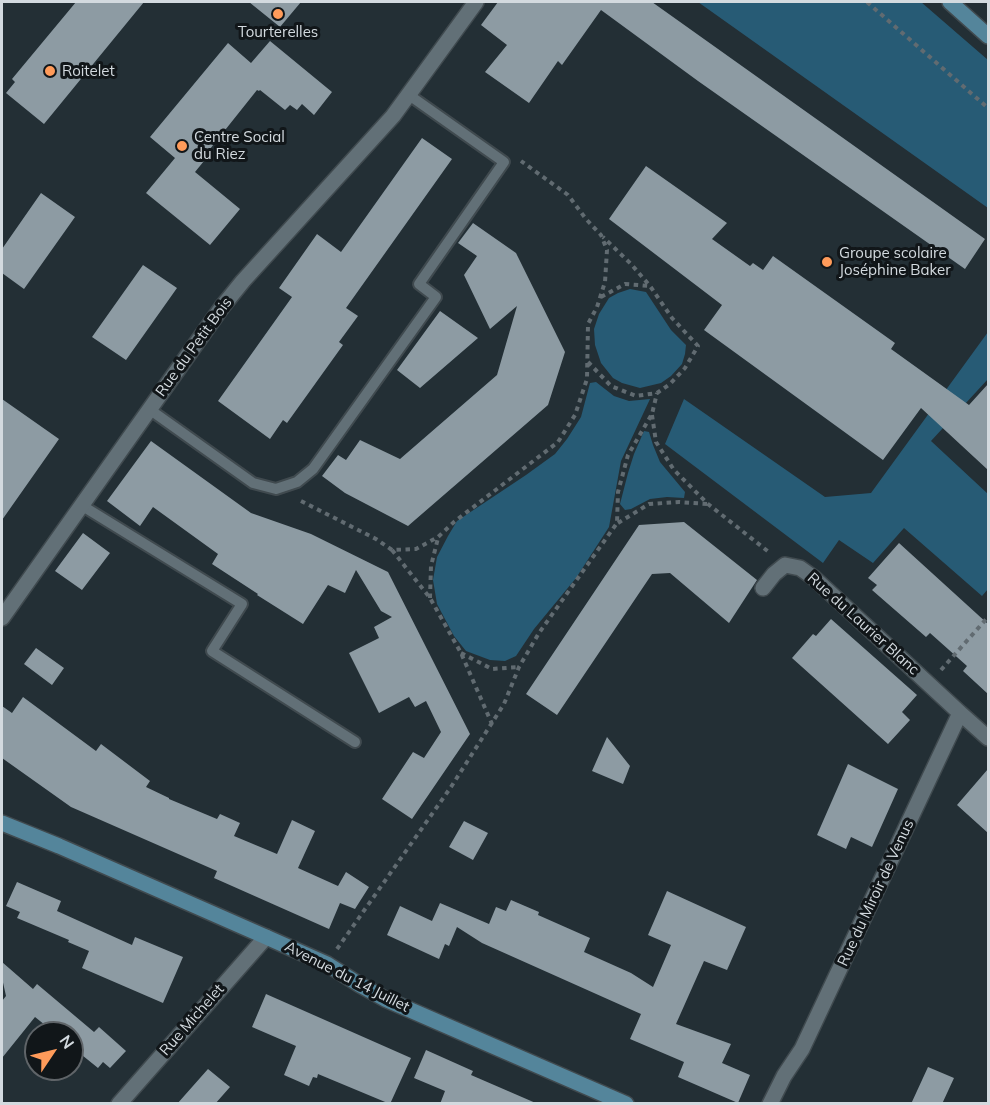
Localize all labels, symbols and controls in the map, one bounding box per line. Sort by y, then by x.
marker: Tourterelles [271,7,285,21]
place label: Tourterelles [238,23,318,41]
place label: Roitelet [62,62,115,80]
marker: Roitelet [43,64,57,78]
place label: Centre Social du Riez [194,128,285,163]
marker: Centre Social du Riez [175,139,189,153]
place label: Groupe scolaire Joséphine Baker [839,244,951,279]
marker: Groupe scolaire Joséphine Baker [820,255,834,269]
street label: Rue du Petit Bois [152,294,236,400]
street label: Rue du Laurier Blanc [803,569,923,679]
street label: Rue du Miroir de Venus [834,817,918,969]
street label: Avenue du 14 Juillet [282,938,412,1016]
street label: Rue Michelet [156,981,228,1059]
north arrow [24,1021,84,1081]
text: N [55,1031,79,1053]

